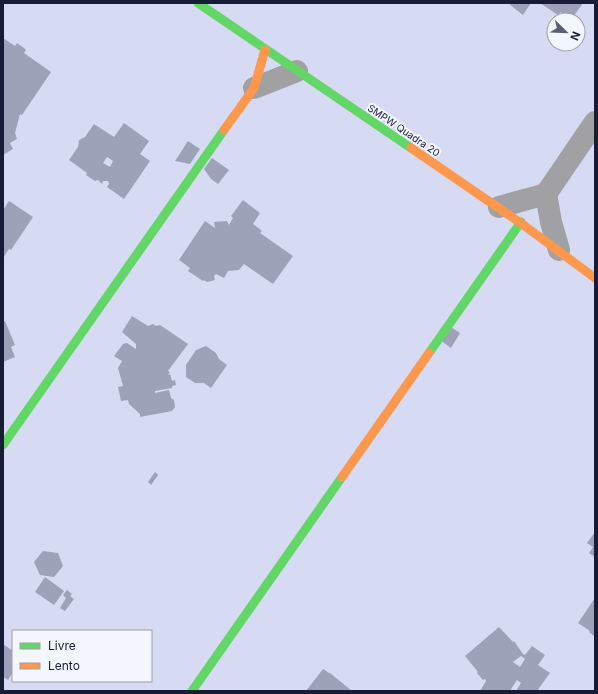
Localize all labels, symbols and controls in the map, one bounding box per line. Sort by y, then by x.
north arrow [546,12,586,52]
text: N [567,29,583,43]
street label: SMPW Quadra 20 [366,101,442,159]
legend [12,630,152,682]
text: Livre [48,638,76,653]
text: Lento [48,658,80,673]

